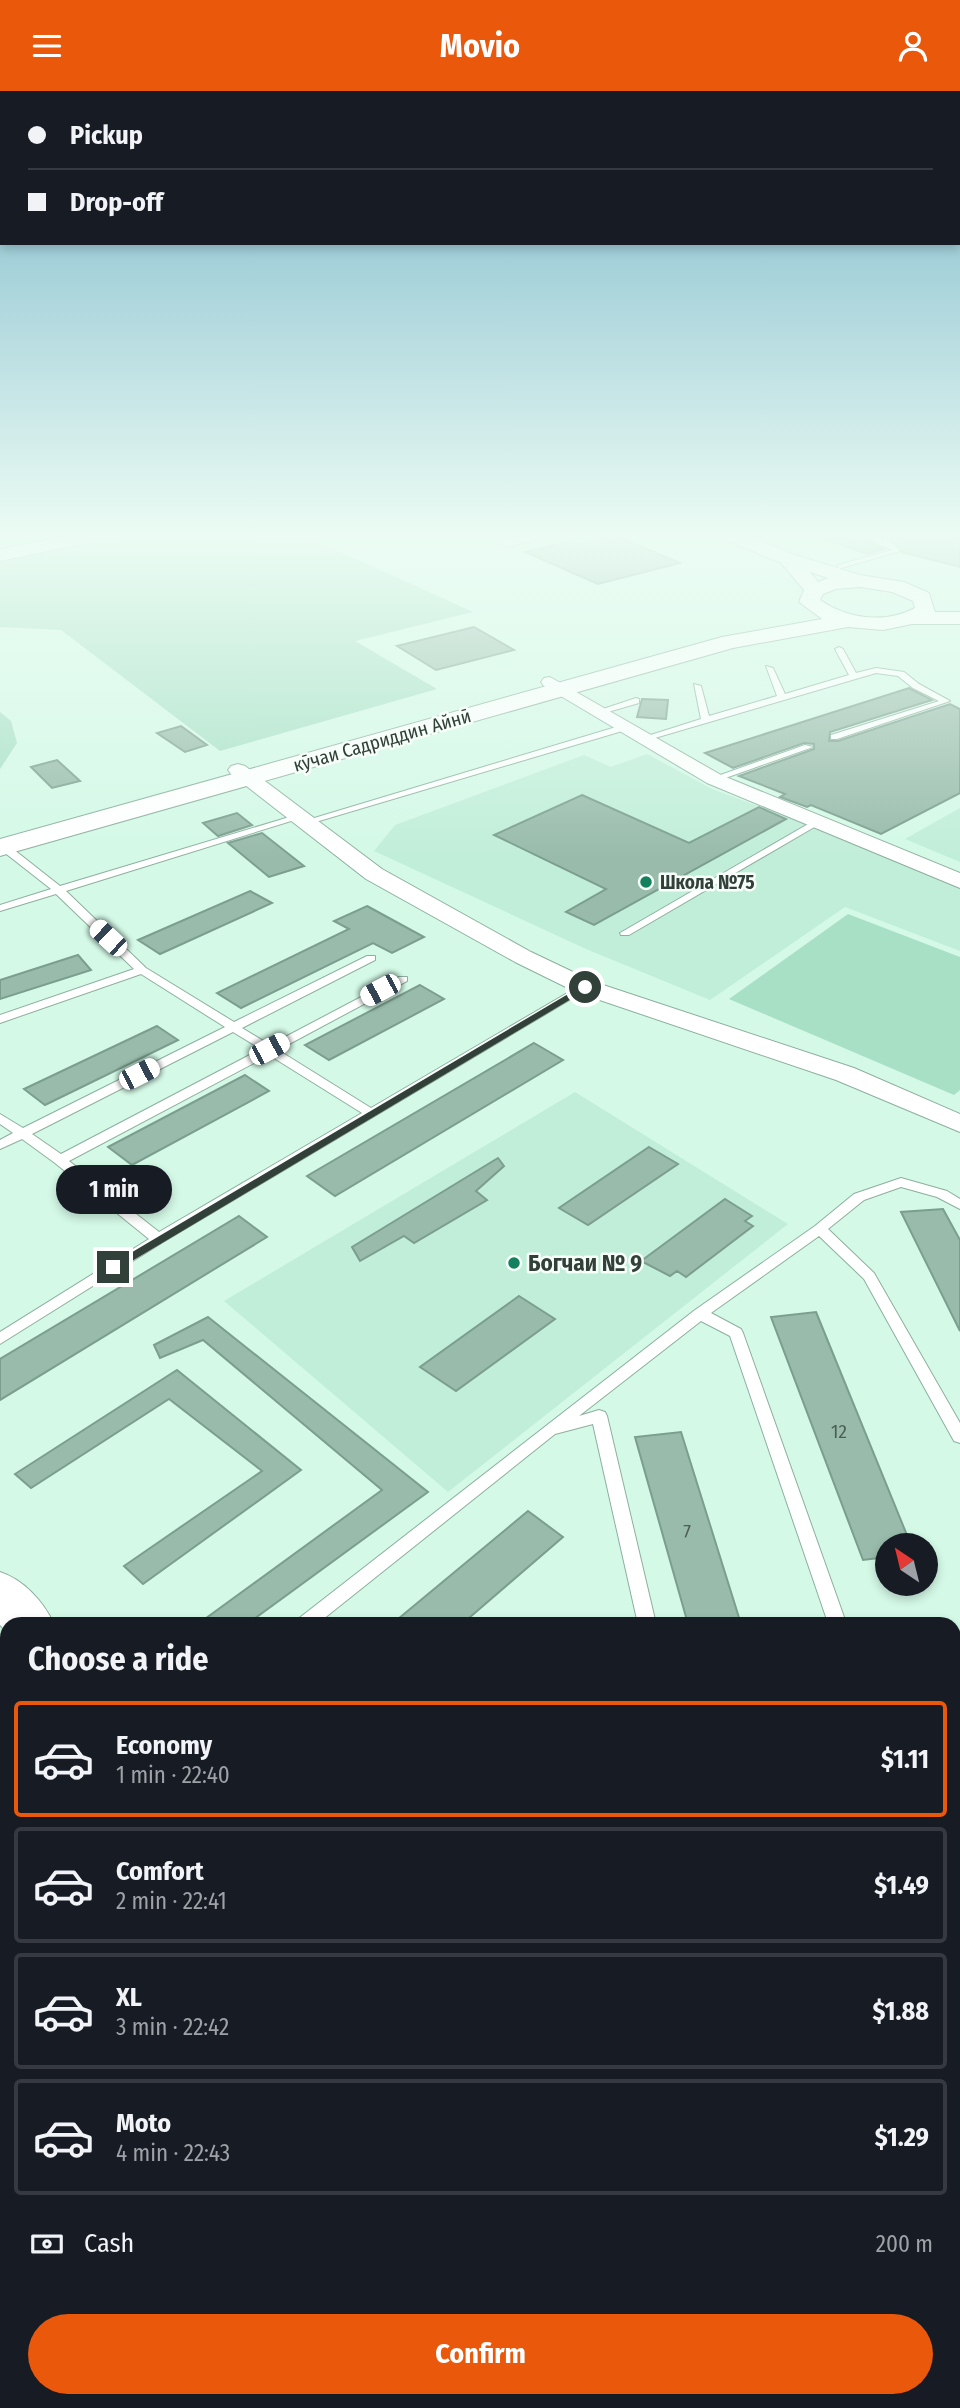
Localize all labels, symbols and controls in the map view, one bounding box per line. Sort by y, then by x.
icon: menu [28,27,66,65]
text: Movio [440,27,520,65]
icon: person [894,27,932,65]
text: Pickup [70,120,143,151]
text: Drop-off [70,187,163,218]
street label: кӯчаи Садриддин Айнӣ [291,704,474,777]
place label: Школа №75 [660,871,755,894]
marker: Школа №75 [638,874,654,890]
car [86,916,131,960]
car [357,971,404,1009]
route start [569,971,601,1003]
car [246,1030,293,1068]
car [116,1055,163,1093]
callout: 1 min [55,1165,171,1215]
text: 1 min [89,1175,139,1203]
place label: Богчаи № 9 [528,1249,642,1277]
route end [97,1251,129,1283]
marker: Богчаи № 9 [506,1255,522,1271]
house number: 12 [831,1420,847,1443]
house number: 7 [683,1520,691,1543]
north arrow [875,1533,938,1596]
map controls [875,1533,938,1596]
text: Choose a ride [28,1640,209,1678]
icon: car [32,1728,95,1791]
text: Economy [116,1730,212,1761]
text: $1.11 [881,1744,929,1775]
text: 1 min · 22:40 [116,1761,230,1789]
icon: car [32,1854,95,1917]
text: Comfort [116,1856,204,1887]
text: $1.49 [874,1870,929,1901]
text: 2 min · 22:41 [116,1887,227,1915]
icon: car [32,1980,95,2043]
text: XL [116,1982,142,2013]
text: $1.88 [873,1996,929,2027]
text: 3 min · 22:42 [116,2013,229,2041]
icon: car [32,2106,95,2169]
text: Moto [116,2108,171,2139]
text: $1.29 [875,2122,929,2153]
text: 4 min · 22:43 [116,2139,230,2167]
icon: cash [28,2225,66,2263]
text: Cash [84,2228,134,2259]
text: 200 m [876,2230,933,2258]
button: Confirm [28,2314,933,2394]

